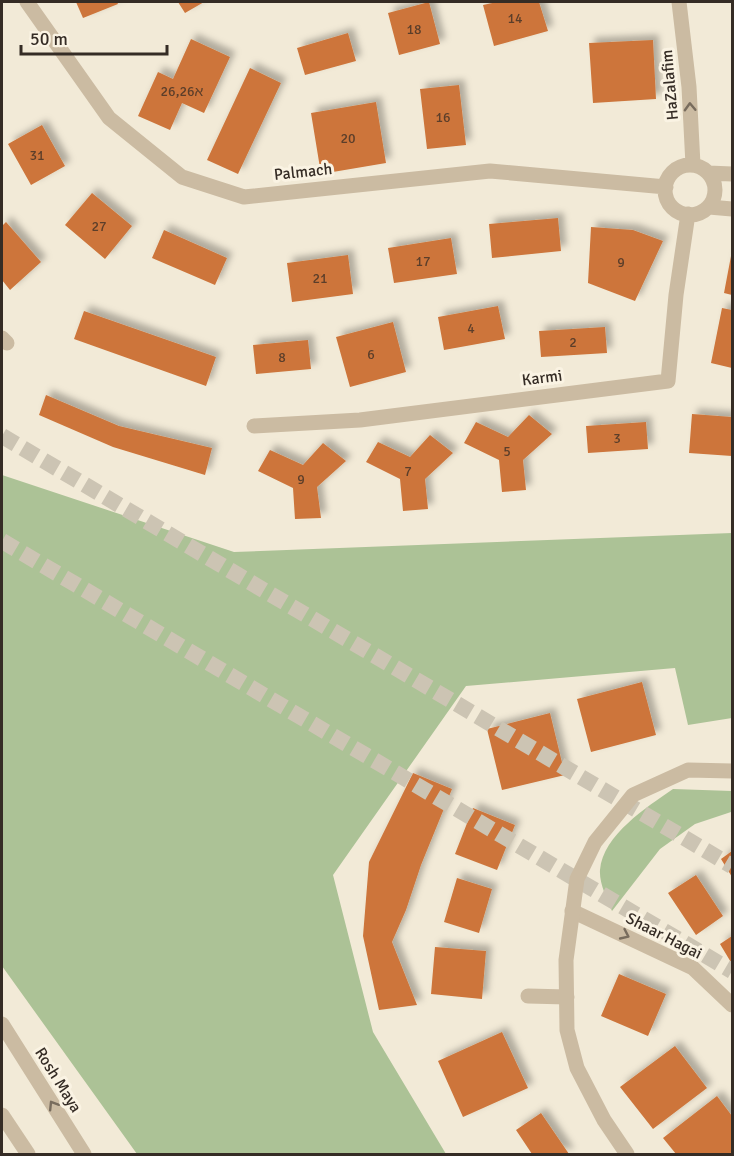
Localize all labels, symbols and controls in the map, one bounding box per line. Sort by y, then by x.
house number: 14 [507,10,523,27]
scale bar [21,18,166,56]
house number: 18 [406,21,422,38]
text: 50 m [30,28,68,50]
street label: HaZalafim [657,49,683,121]
house number: 26,26א [161,83,204,100]
one-way arrow [684,102,697,111]
house number: 16 [435,109,451,126]
house number: 20 [340,130,356,147]
house number: 31 [29,147,45,164]
street label: Palmach [273,159,333,185]
house number: 27 [91,218,107,235]
house number: 17 [415,253,431,270]
house number: 9 [617,254,625,271]
house number: 21 [312,270,328,287]
house number: 4 [467,320,475,337]
house number: 2 [569,334,577,351]
house number: 6 [367,346,375,363]
house number: 8 [278,349,286,366]
street label: Karmi [521,366,563,390]
house number: 3 [613,430,621,447]
house number: 5 [503,443,511,460]
house number: 7 [404,463,412,480]
house number: 9 [297,471,305,488]
street label: Shaar Hagai [622,908,706,964]
one-way arrow [618,928,629,940]
street label: Rosh Maya [30,1044,86,1116]
one-way arrow [48,1101,60,1111]

